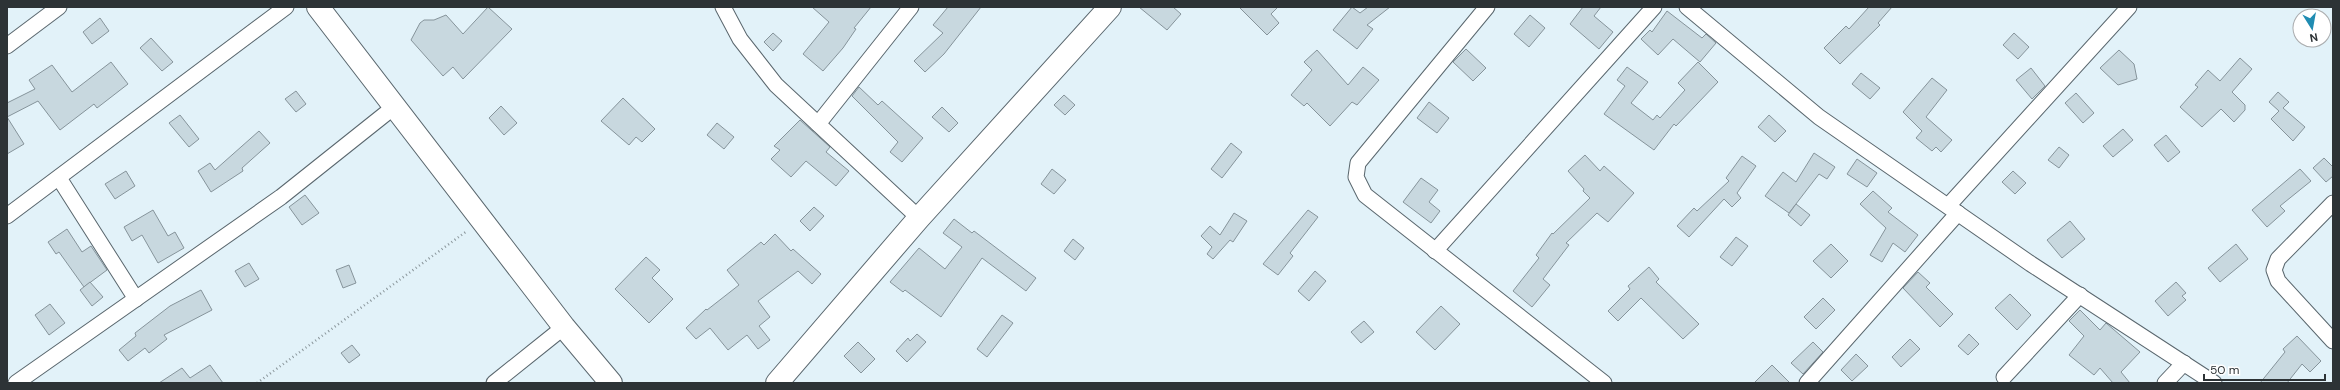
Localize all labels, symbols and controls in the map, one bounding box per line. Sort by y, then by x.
north arrow [2292,8,2332,48]
text: N [2309,30,2319,45]
scale bar [2204,356,2325,382]
text: 50 m [2210,362,2239,378]

